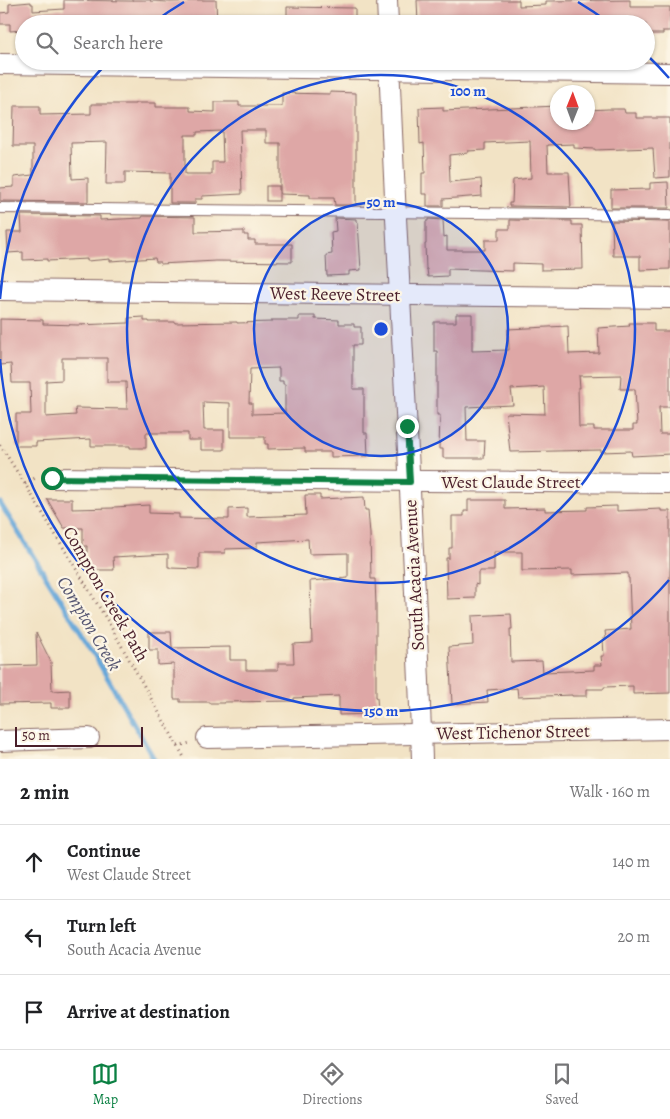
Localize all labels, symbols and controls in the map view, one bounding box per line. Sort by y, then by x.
search box [15,15,655,70]
icon: search [33,29,61,57]
text: Search here [73,30,163,56]
text: 100 m [450,81,486,101]
north arrow [550,85,595,130]
text: 50 m [366,192,396,212]
street label: West Reeve Street [269,281,400,307]
centre of rings [372,320,390,338]
route end [396,415,419,438]
route start [41,467,64,490]
street label: West Claude Street [440,470,581,494]
street label: South Acacia Avenue [398,499,430,651]
street label: Compton Creek Path [59,523,153,665]
water label: Compton Creek [53,571,127,675]
text: 150 m [364,701,399,721]
street label: West Tichenor Street [435,719,590,745]
scale bar [15,724,142,747]
text: 50 m [22,726,50,745]
text: 2 min [20,778,69,806]
text: Walk · 160 m [570,781,650,803]
text: Continue [67,838,141,864]
icon: ahead [20,848,48,876]
text: 140 m [612,851,650,873]
text: West Claude Street [67,864,191,886]
text: Turn left [67,913,136,939]
icon: left [20,923,48,951]
text: 20 m [617,926,650,948]
text: South Acacia Avenue [67,939,202,961]
icon: arrive [20,998,48,1026]
text: Arrive at destination [67,999,230,1025]
tab: Map [91,1060,119,1109]
tab: Directions [302,1060,362,1109]
tab: Saved [545,1060,579,1109]

